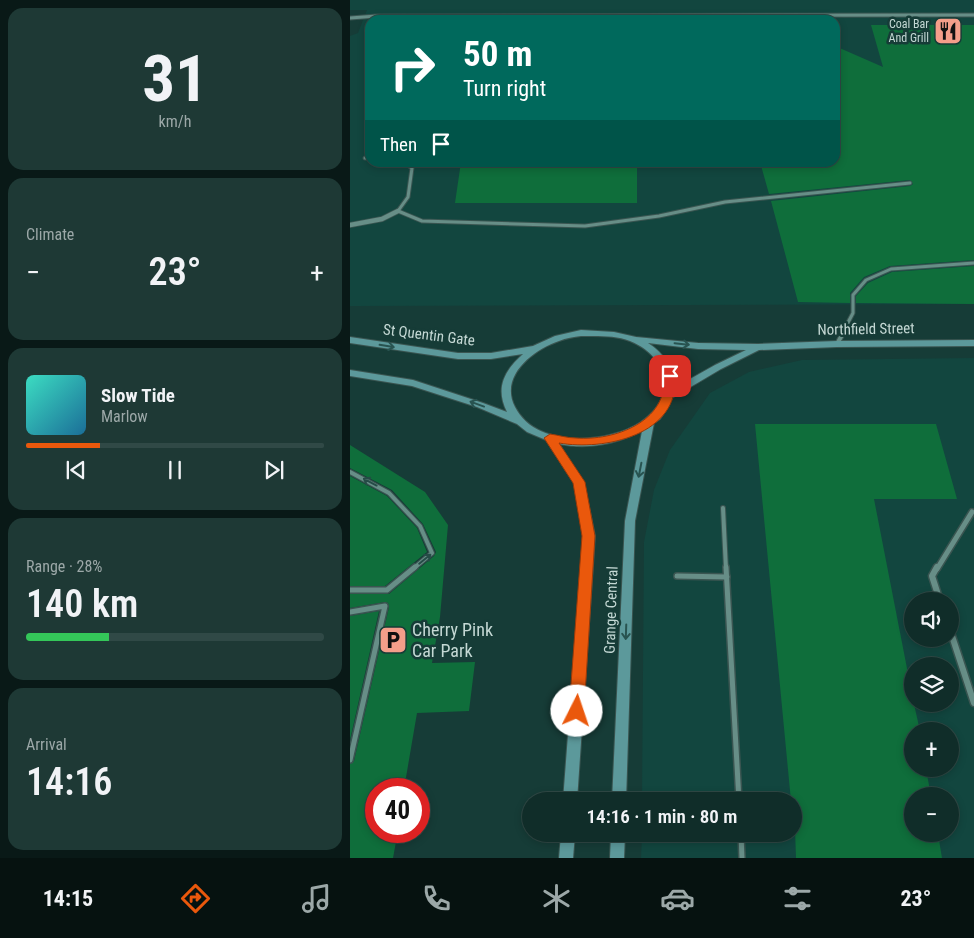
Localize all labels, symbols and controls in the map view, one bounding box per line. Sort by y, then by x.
restaurant icon: Coal Bar And Grill [933,16,963,46]
place label: Coal Bar And Grill [889,17,929,45]
text: 50 m [463,34,532,75]
icon: right [380,35,445,100]
text: 31 [142,41,208,117]
text: Turn right [463,76,546,101]
text: km/h [159,112,191,131]
icon: arrive [427,130,455,158]
text: Then [380,133,417,156]
text: Climate [26,225,74,244]
text: 23° [149,250,201,294]
text: − [26,256,40,289]
text: + [310,256,324,289]
street label: Northfield Street [817,319,915,339]
street label: St Quentin Gate [382,320,476,350]
one-way arrow [673,339,689,349]
one-way arrow [379,341,395,351]
pin [649,355,691,397]
icon: arrive [656,362,684,390]
text: Slow Tide [101,384,175,407]
one-way arrow [469,399,485,408]
text: Marlow [101,407,148,426]
icon: previous [62,456,90,484]
icon: pause [161,456,189,484]
icon: next [260,456,288,484]
one-way arrow [635,462,644,478]
one-way arrow [363,477,377,487]
one-way arrow [418,554,431,565]
text: Range · 28% [26,557,102,576]
street label: Grange Central [600,566,622,654]
text: 140 km [26,582,138,626]
map controls [904,592,959,842]
button: sound [904,592,959,647]
place label: Cherry Pink Car Park [412,619,493,661]
one-way arrow [621,623,631,639]
parking icon: Cherry Pink Car Park [378,625,408,655]
button: layers [904,657,959,712]
position arrow [550,684,602,736]
button: + [904,722,959,777]
text: Arrival [26,735,67,754]
text: 14:16 [26,760,112,804]
speed limit sign: 40 [365,778,430,843]
button: − [904,787,959,842]
text: 14:16 · 1 min · 80 m [587,805,737,828]
icon: directions [178,881,213,916]
icon: music [299,881,334,916]
icon: phone [419,881,454,916]
icon: climate [539,881,574,916]
icon: car [660,881,695,916]
icon: filters [780,881,815,916]
text: 14:15 [43,886,93,911]
text: 23° [900,886,931,911]

